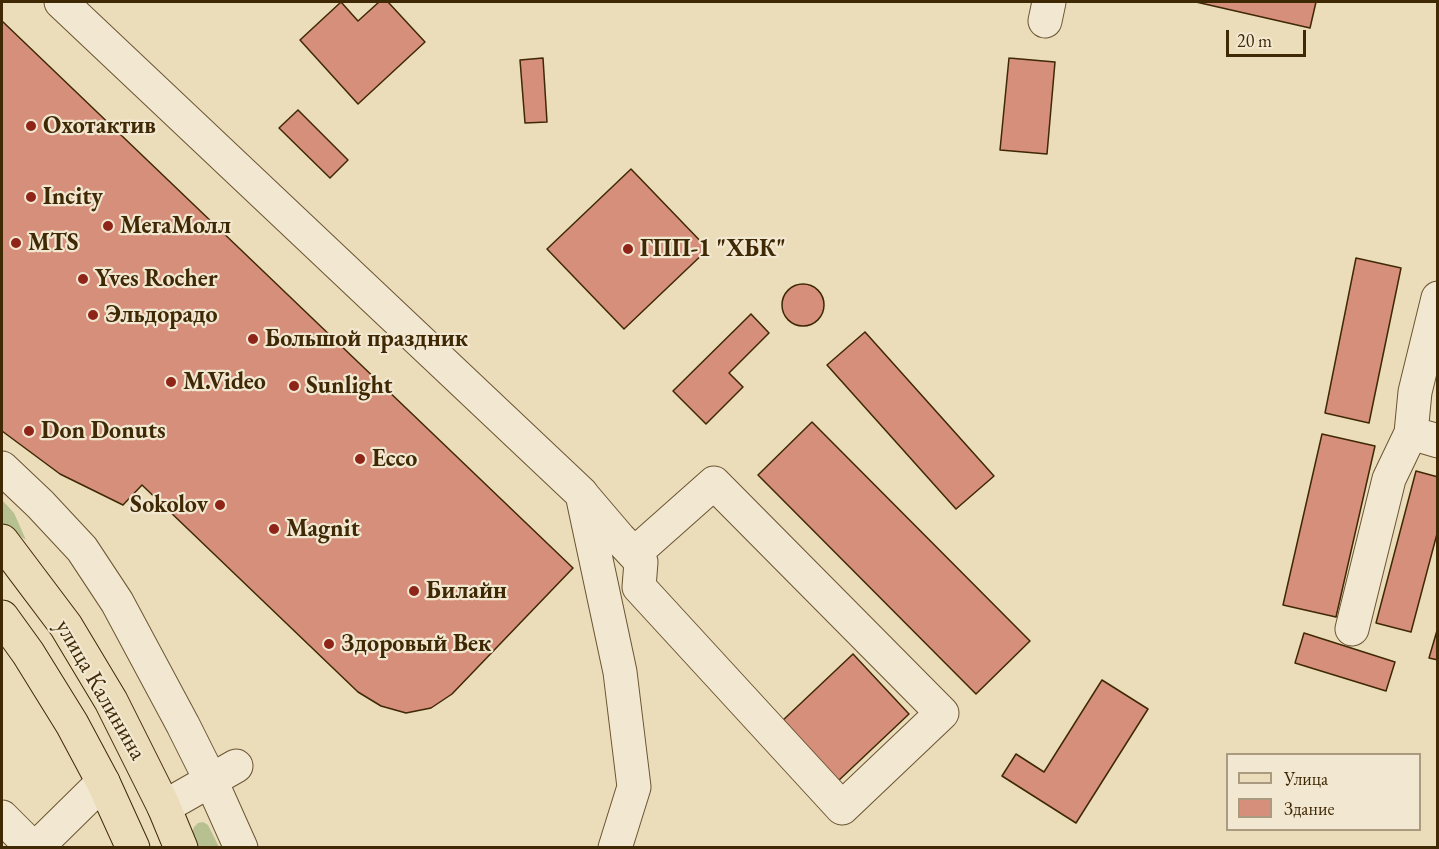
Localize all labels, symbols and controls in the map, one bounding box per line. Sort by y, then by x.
scale bar [1229,18,1308,56]
text: 20 m [1237,29,1272,52]
place label: Охотактив [43,112,156,140]
marker: Охотактив [24,119,38,133]
place label: Incity [43,183,103,211]
marker: Incity [24,190,38,204]
place label: МегаМолл [120,212,231,240]
marker: МегаМолл [101,219,115,233]
place label: MTS [28,229,79,257]
place label: ГПП-1 "ХБК" [640,235,786,263]
marker: MTS [9,236,23,250]
marker: ГПП-1 "ХБК" [621,242,635,256]
place label: Yves Rocher [95,265,218,293]
marker: Yves Rocher [76,272,90,286]
place label: Эльдорадо [105,301,218,329]
marker: Эльдорадо [86,308,100,322]
place label: Большой праздник [265,325,468,353]
marker: Большой праздник [246,332,260,346]
place label: M.Video [183,368,266,396]
place label: Sunlight [306,372,393,400]
marker: M.Video [164,375,178,389]
marker: Sunlight [287,379,301,393]
place label: Don Donuts [41,417,166,445]
marker: Don Donuts [22,424,36,438]
place label: Ecco [372,445,417,473]
marker: Ecco [353,452,367,466]
place label: Sokolov [130,491,208,519]
marker: Sokolov [213,498,227,512]
place label: Magnit [286,515,360,543]
marker: Magnit [267,522,281,536]
place label: Билайн [426,577,507,605]
marker: Билайн [407,584,421,598]
street label: улица Калинина [48,614,152,766]
place label: Здоровый Век [341,630,491,658]
marker: Здоровый Век [322,637,336,651]
legend [1226,753,1421,831]
text: Улица [1284,767,1328,790]
text: Здание [1284,797,1334,820]

